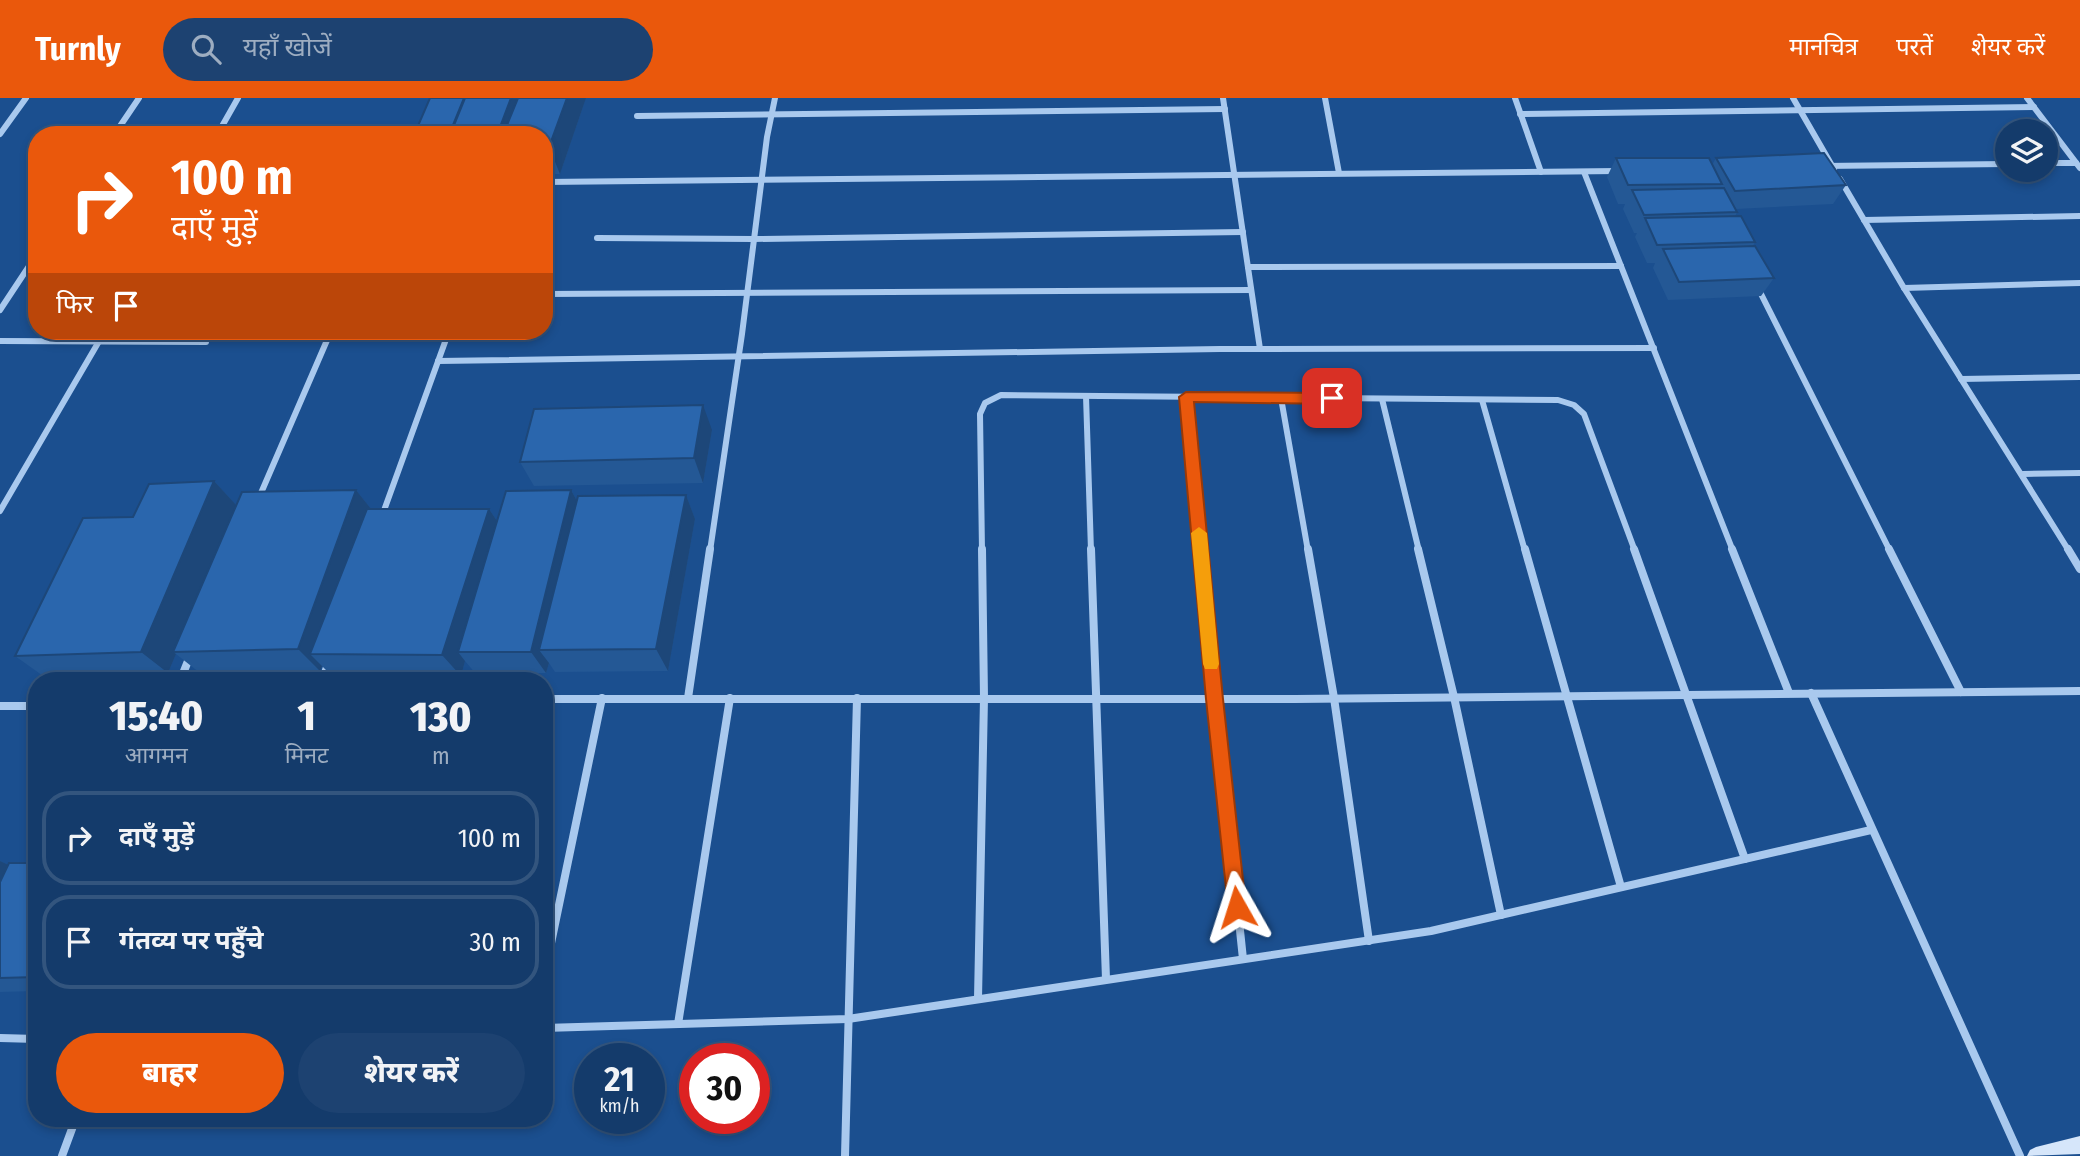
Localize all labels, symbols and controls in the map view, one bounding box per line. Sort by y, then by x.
search box [163,18,653,81]
text: Turnly [35,29,121,69]
icon: search [187,30,225,68]
text: यहाँ खोजें [243,32,332,63]
text: मानचित्र [1789,33,1858,61]
text: परतें [1896,33,1933,61]
text: शेयर करें [1971,33,2045,61]
map controls [1995,119,2058,182]
button: layers [1995,119,2058,182]
text: 100 m [171,148,293,207]
icon: right [56,154,147,245]
text: दाएँ मुड़ें [171,208,258,246]
icon: arrive [107,287,145,325]
text: फिर [56,289,93,320]
pin [1302,368,1362,428]
icon: arrive [1313,379,1351,417]
text: 15:40 [109,691,203,741]
text: 1 [298,691,316,741]
text: 130 [410,692,472,742]
text: आगमन [125,741,188,769]
text: मिनट [285,741,329,769]
text: m [432,742,450,770]
icon: right [60,819,98,857]
text: दाएँ मुड़ें [119,821,194,852]
text: 100 m [458,823,521,854]
position arrow [1200,870,1274,944]
icon: arrive [60,923,98,961]
text: गंतव्य पर पहुँचे [119,925,263,956]
text: 30 m [470,927,521,958]
button: बाहर [56,1033,284,1113]
button: शेयर करें [298,1033,525,1113]
speed limit sign: 30 [679,1043,770,1134]
text: 21 [604,1058,635,1100]
text: km/h [599,1095,640,1117]

